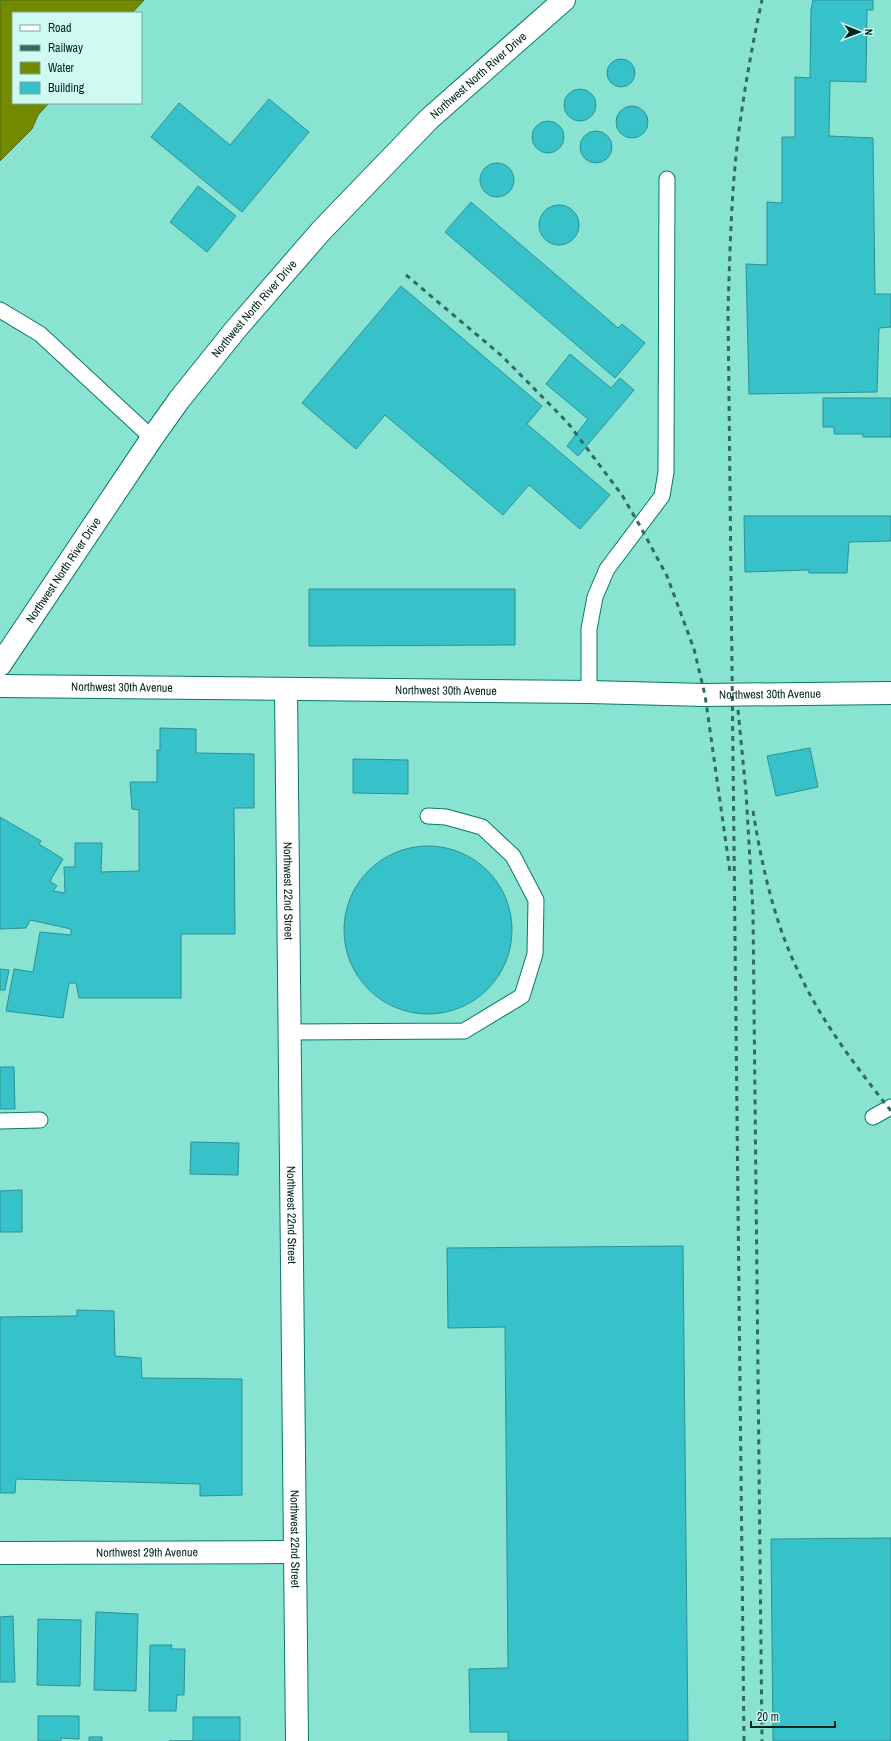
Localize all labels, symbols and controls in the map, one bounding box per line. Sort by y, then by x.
legend [12,12,142,104]
north arrow [839,12,879,52]
text: Road [48,20,72,36]
street label: Northwest North River Drive [427,29,530,122]
text: N [862,29,876,36]
text: Railway [48,40,83,56]
text: Water [48,60,75,76]
text: Building [48,80,85,96]
street label: Northwest North River Drive [208,256,300,361]
street label: Northwest North River Drive [22,514,105,626]
street label: Northwest 30th Avenue [71,679,173,696]
street label: Northwest 30th Avenue [395,682,497,699]
street label: Northwest 30th Avenue [719,686,821,703]
street label: Northwest 22nd Street [280,842,297,940]
street label: Northwest 22nd Street [283,1166,300,1264]
street label: Northwest 22nd Street [286,1490,303,1588]
street label: Northwest 29th Avenue [96,1544,198,1561]
scale bar [751,1703,835,1729]
text: 20 m [757,1709,779,1725]

